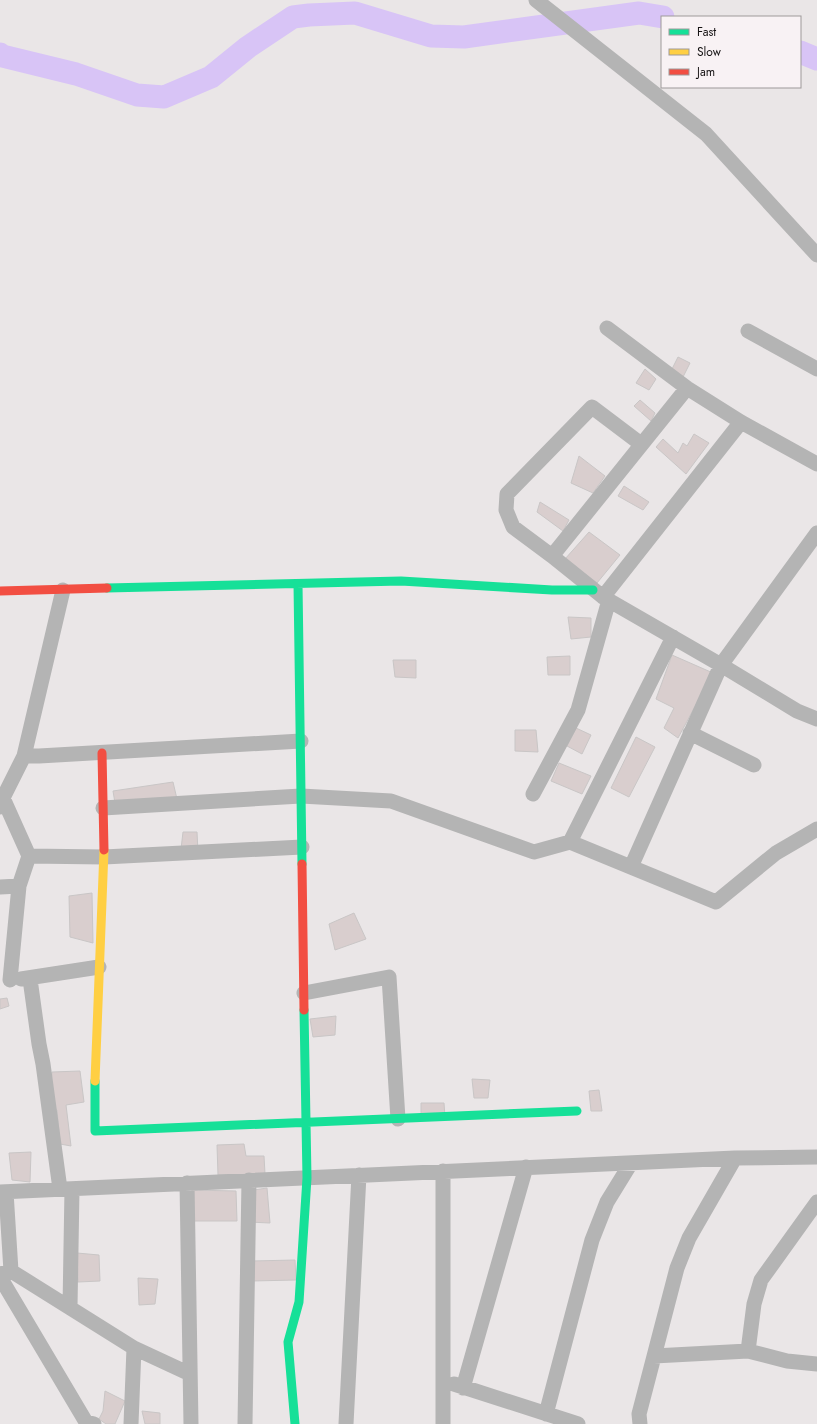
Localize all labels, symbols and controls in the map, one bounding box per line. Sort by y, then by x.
legend [661,16,801,88]
text: Fast [697,23,716,41]
text: Slow [697,43,722,61]
text: Jam [695,63,715,81]

